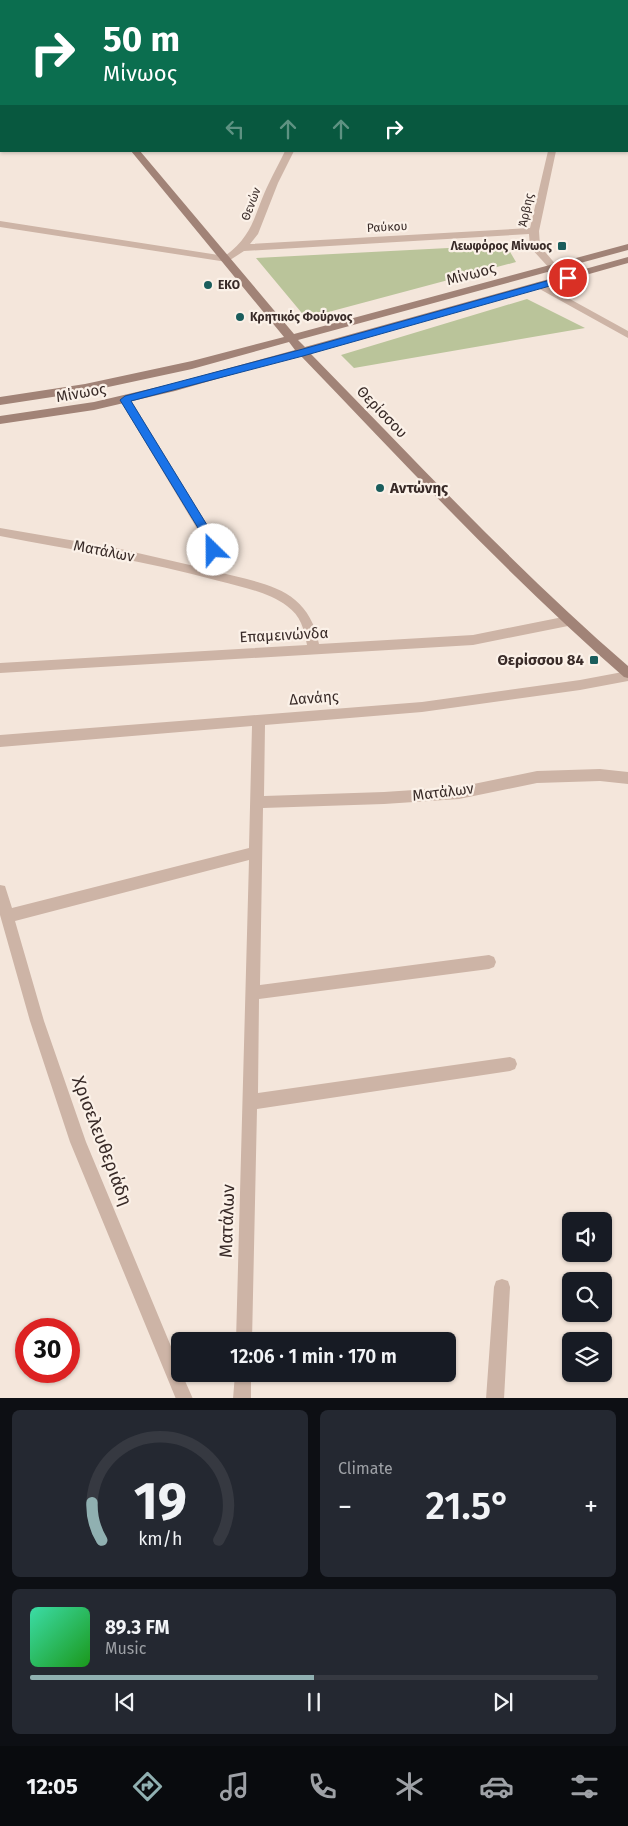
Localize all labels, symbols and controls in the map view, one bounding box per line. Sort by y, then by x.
text: 50 m [103,18,180,60]
icon: right [20,20,85,85]
text: Μίνωος [103,60,177,87]
icon: left [221,115,249,143]
icon: ahead [274,115,302,143]
icon: ahead [327,115,355,143]
icon: right [380,115,408,143]
street label: Θενών [238,185,264,223]
street label: Άρβης [516,191,536,228]
street label: Ραύκου [366,219,408,235]
place label: Λεωφόρος Μίνωος [450,238,552,253]
marker: Λεωφόρος Μίνωος [556,240,568,252]
pin [547,257,589,299]
street label: Μίνωος [444,259,498,289]
icon: arrive [554,264,582,292]
place label: ΕΚΟ [218,278,240,292]
marker: ΕΚΟ [202,279,214,291]
place label: Κρητικός Φούρνος [250,309,353,324]
marker: Κρητικός Φούρνος [234,311,246,323]
street label: Μίνωος [55,380,107,406]
street label: Θερίσσου [353,382,411,442]
place label: Αντώνης [389,479,449,497]
marker: Αντώνης [374,482,386,494]
position arrow [186,523,238,575]
street label: Ματάλων [72,536,137,566]
street label: Επαμεινώνδα [239,624,329,646]
place label: Θερίσσου 84 [498,651,585,669]
marker: Θερίσσου 84 [588,654,600,666]
street label: Δανάης [289,687,339,709]
street label: Ματάλων [411,779,475,805]
street label: Χρισελευθεριάδη [67,1073,137,1209]
street label: Ματάλων [215,1183,239,1258]
map controls [562,1212,612,1382]
button: sound [562,1212,612,1262]
button: search [562,1272,612,1322]
speed limit sign: 30 [15,1318,80,1383]
button: layers [562,1332,612,1382]
text: 12:06 · 1 min · 170 m [230,1345,397,1368]
text: Climate [338,1459,393,1478]
text: 19 [133,1470,187,1533]
text: 21.5° [426,1483,510,1529]
text: − [338,1490,352,1523]
text: + [584,1490,598,1523]
text: km/h [138,1528,182,1550]
text: 89.3 FM [105,1616,169,1639]
text: Music [105,1639,146,1658]
icon: previous [111,1688,139,1716]
icon: pause [300,1688,328,1716]
icon: next [489,1688,517,1716]
icon: directions [130,1769,165,1804]
icon: music [217,1769,252,1804]
icon: phone [305,1769,340,1804]
icon: climate [392,1769,427,1804]
icon: car [479,1769,514,1804]
icon: filters [567,1769,602,1804]
text: 12:05 [26,1773,78,1800]

